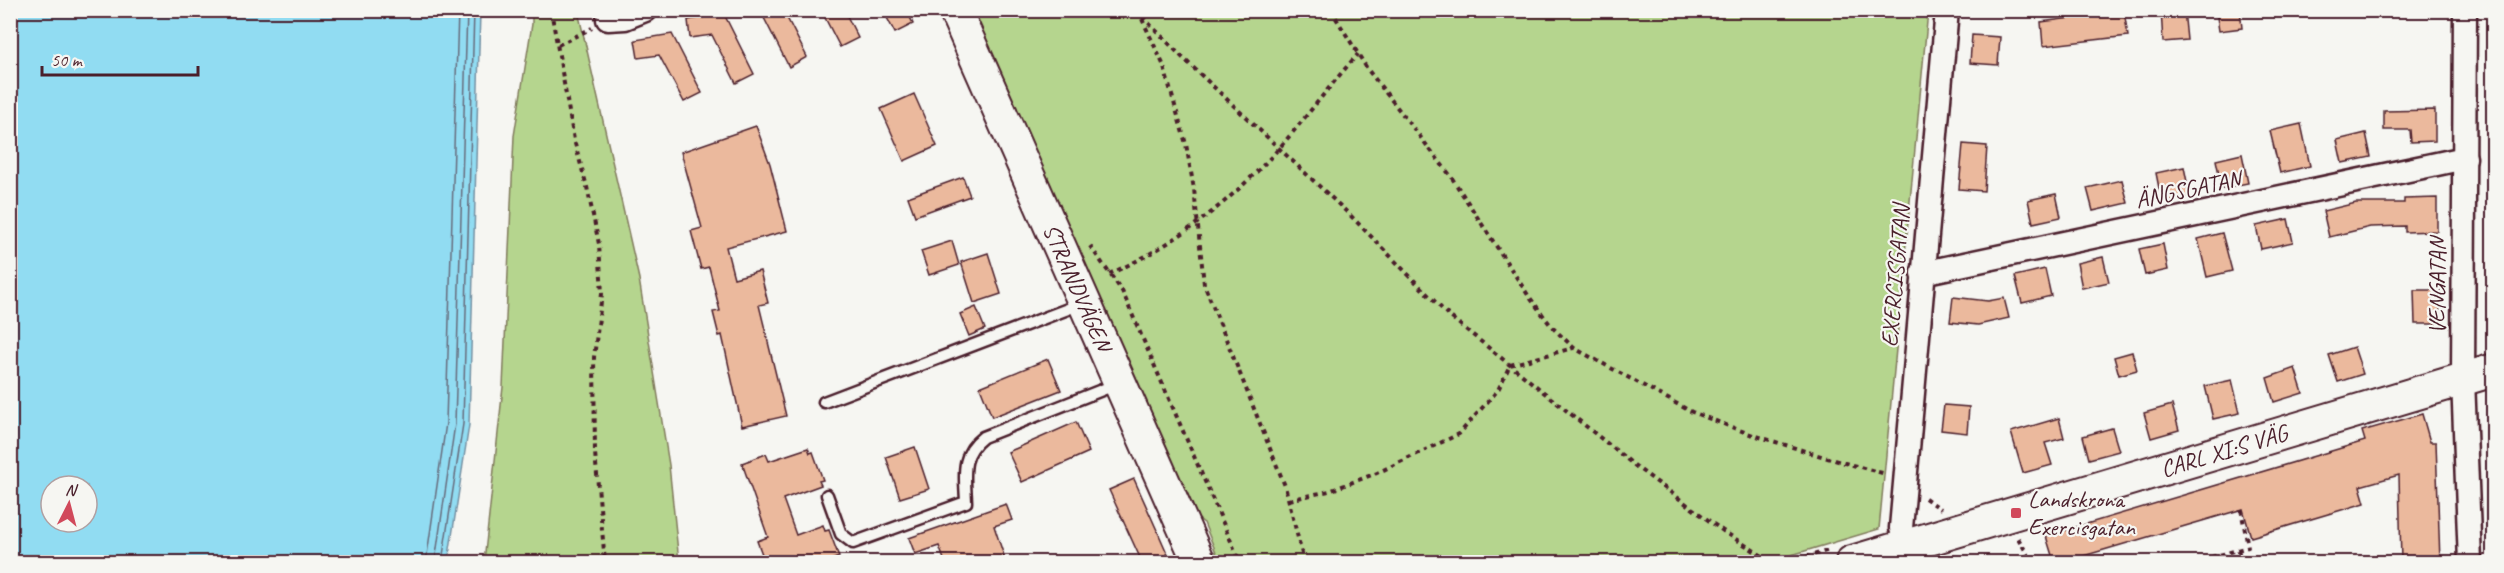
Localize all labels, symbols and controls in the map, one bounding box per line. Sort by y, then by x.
scale bar [42,39,198,77]
text: 50 m [51,49,84,71]
street label: ÄNGSGATAN [2132,162,2247,215]
street label: EXERCISGATAN [1874,200,1916,348]
street label: STRANDVÄGEN [1036,219,1120,359]
street label: VENGATAN [2422,234,2452,334]
street label: CARL XI:S VÄG [2157,417,2293,484]
north arrow [39,474,99,534]
text: N [64,480,80,501]
place label: Landskrona Exercisgatan [2028,484,2136,542]
marker: Landskrona Exercisgatan [2009,506,2023,520]

